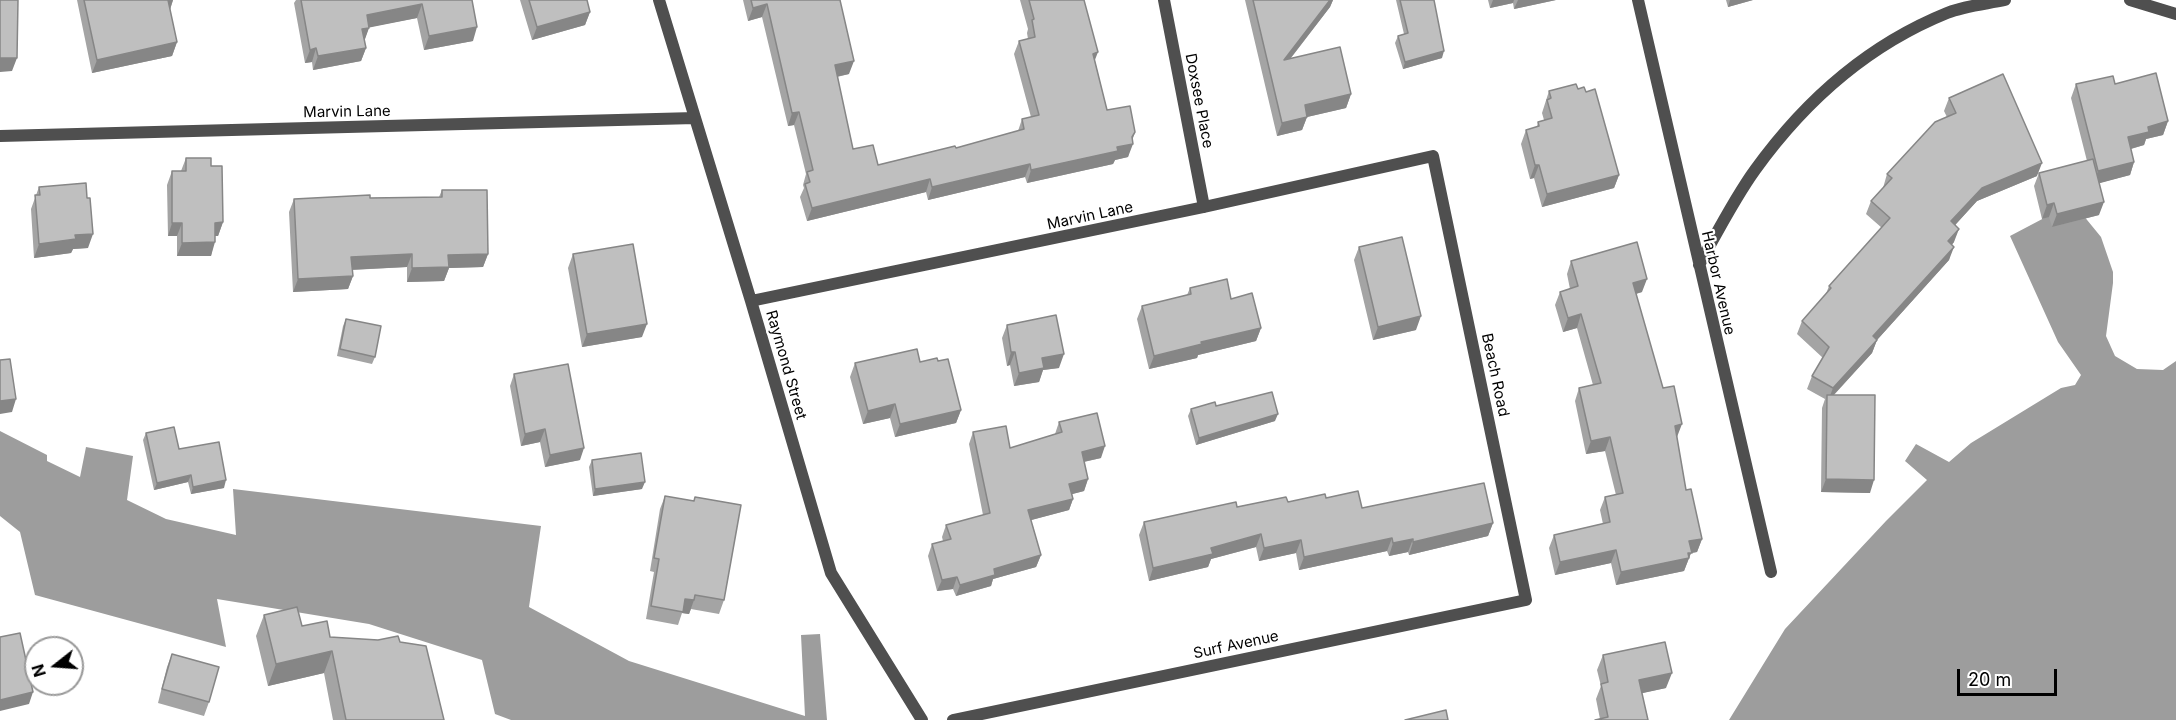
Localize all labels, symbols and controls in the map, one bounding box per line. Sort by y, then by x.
street label: Doxsee Place [1181,52,1217,150]
street label: Marvin Lane [303,102,391,122]
street label: Marvin Lane [1045,198,1135,234]
street label: Harbor Avenue [1697,229,1739,337]
street label: Raymond Street [762,308,810,422]
street label: Beach Road [1477,332,1513,418]
street label: Surf Avenue [1192,627,1280,663]
north arrow [24,636,84,696]
scale bar [1960,657,2060,695]
text: N [27,662,50,679]
text: 20 m [1968,669,2011,690]

